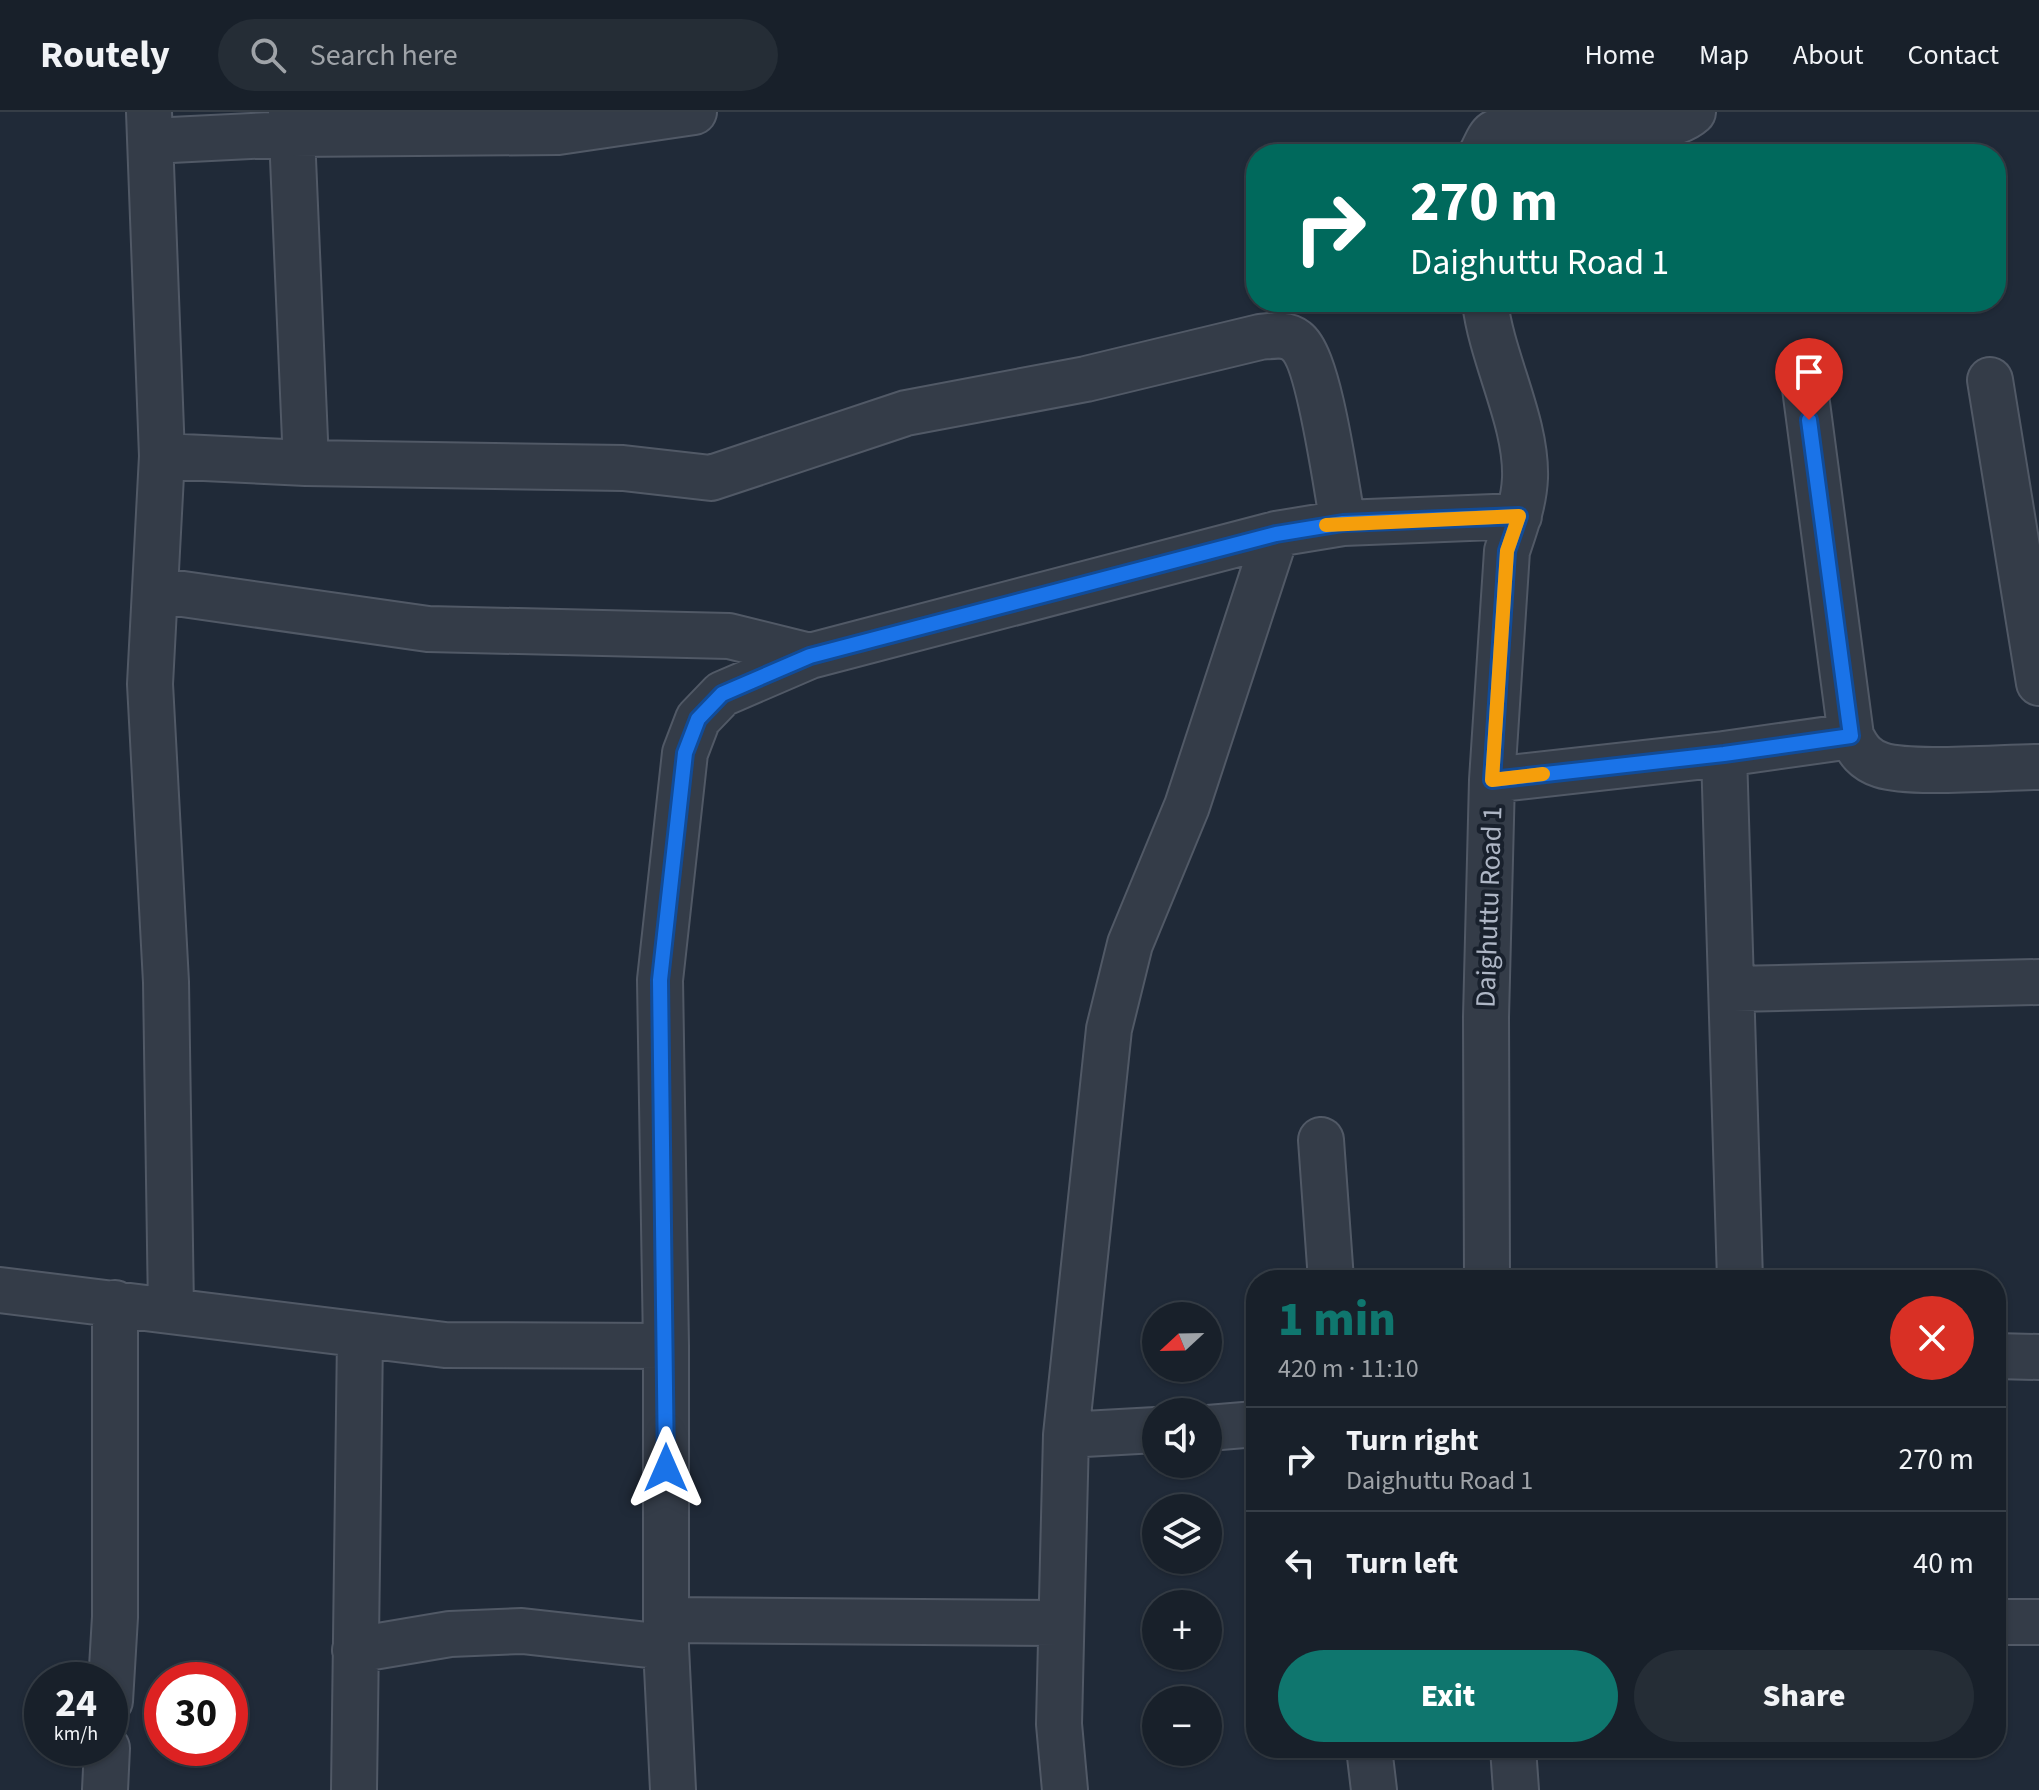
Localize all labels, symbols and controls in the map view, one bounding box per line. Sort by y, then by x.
search box [218,19,778,91]
text: Routely [40,28,170,82]
icon: search [246,33,290,77]
text: Search here [310,34,458,77]
text: Home [1584,35,1655,75]
text: Map [1699,35,1749,75]
text: About [1793,35,1864,75]
text: Contact [1908,35,1999,75]
text: 270 m [1410,163,1558,242]
icon: right [1278,176,1382,280]
text: Daighuttu Road 1 [1410,237,1669,288]
pin [1775,338,1843,420]
icon: arrive [1787,350,1831,394]
street label: Daighuttu Road 1 [1465,806,1513,1008]
text: 1 min [1278,1286,1396,1354]
button: close [1890,1296,1974,1380]
north arrow [1142,1302,1222,1382]
map controls [1142,1302,1222,1766]
text: 420 m · 11:10 [1278,1350,1419,1387]
button: sound [1142,1398,1222,1478]
text: Turn right [1346,1419,1478,1462]
position arrow [624,1426,708,1510]
icon: right [1278,1437,1322,1481]
text: 270 m [1898,1438,1974,1481]
text: Daighuttu Road 1 [1346,1462,1533,1499]
button: layers [1142,1494,1222,1574]
icon: left [1278,1541,1322,1585]
text: Turn left [1346,1542,1458,1585]
text: 40 m [1913,1542,1974,1585]
button: + [1142,1590,1222,1670]
button: Exit [1278,1650,1618,1742]
button: Share [1634,1650,1974,1742]
speed limit sign: 30 [144,1662,248,1766]
text: 24 [55,1675,97,1732]
button: − [1142,1686,1222,1766]
text: km/h [54,1720,98,1748]

